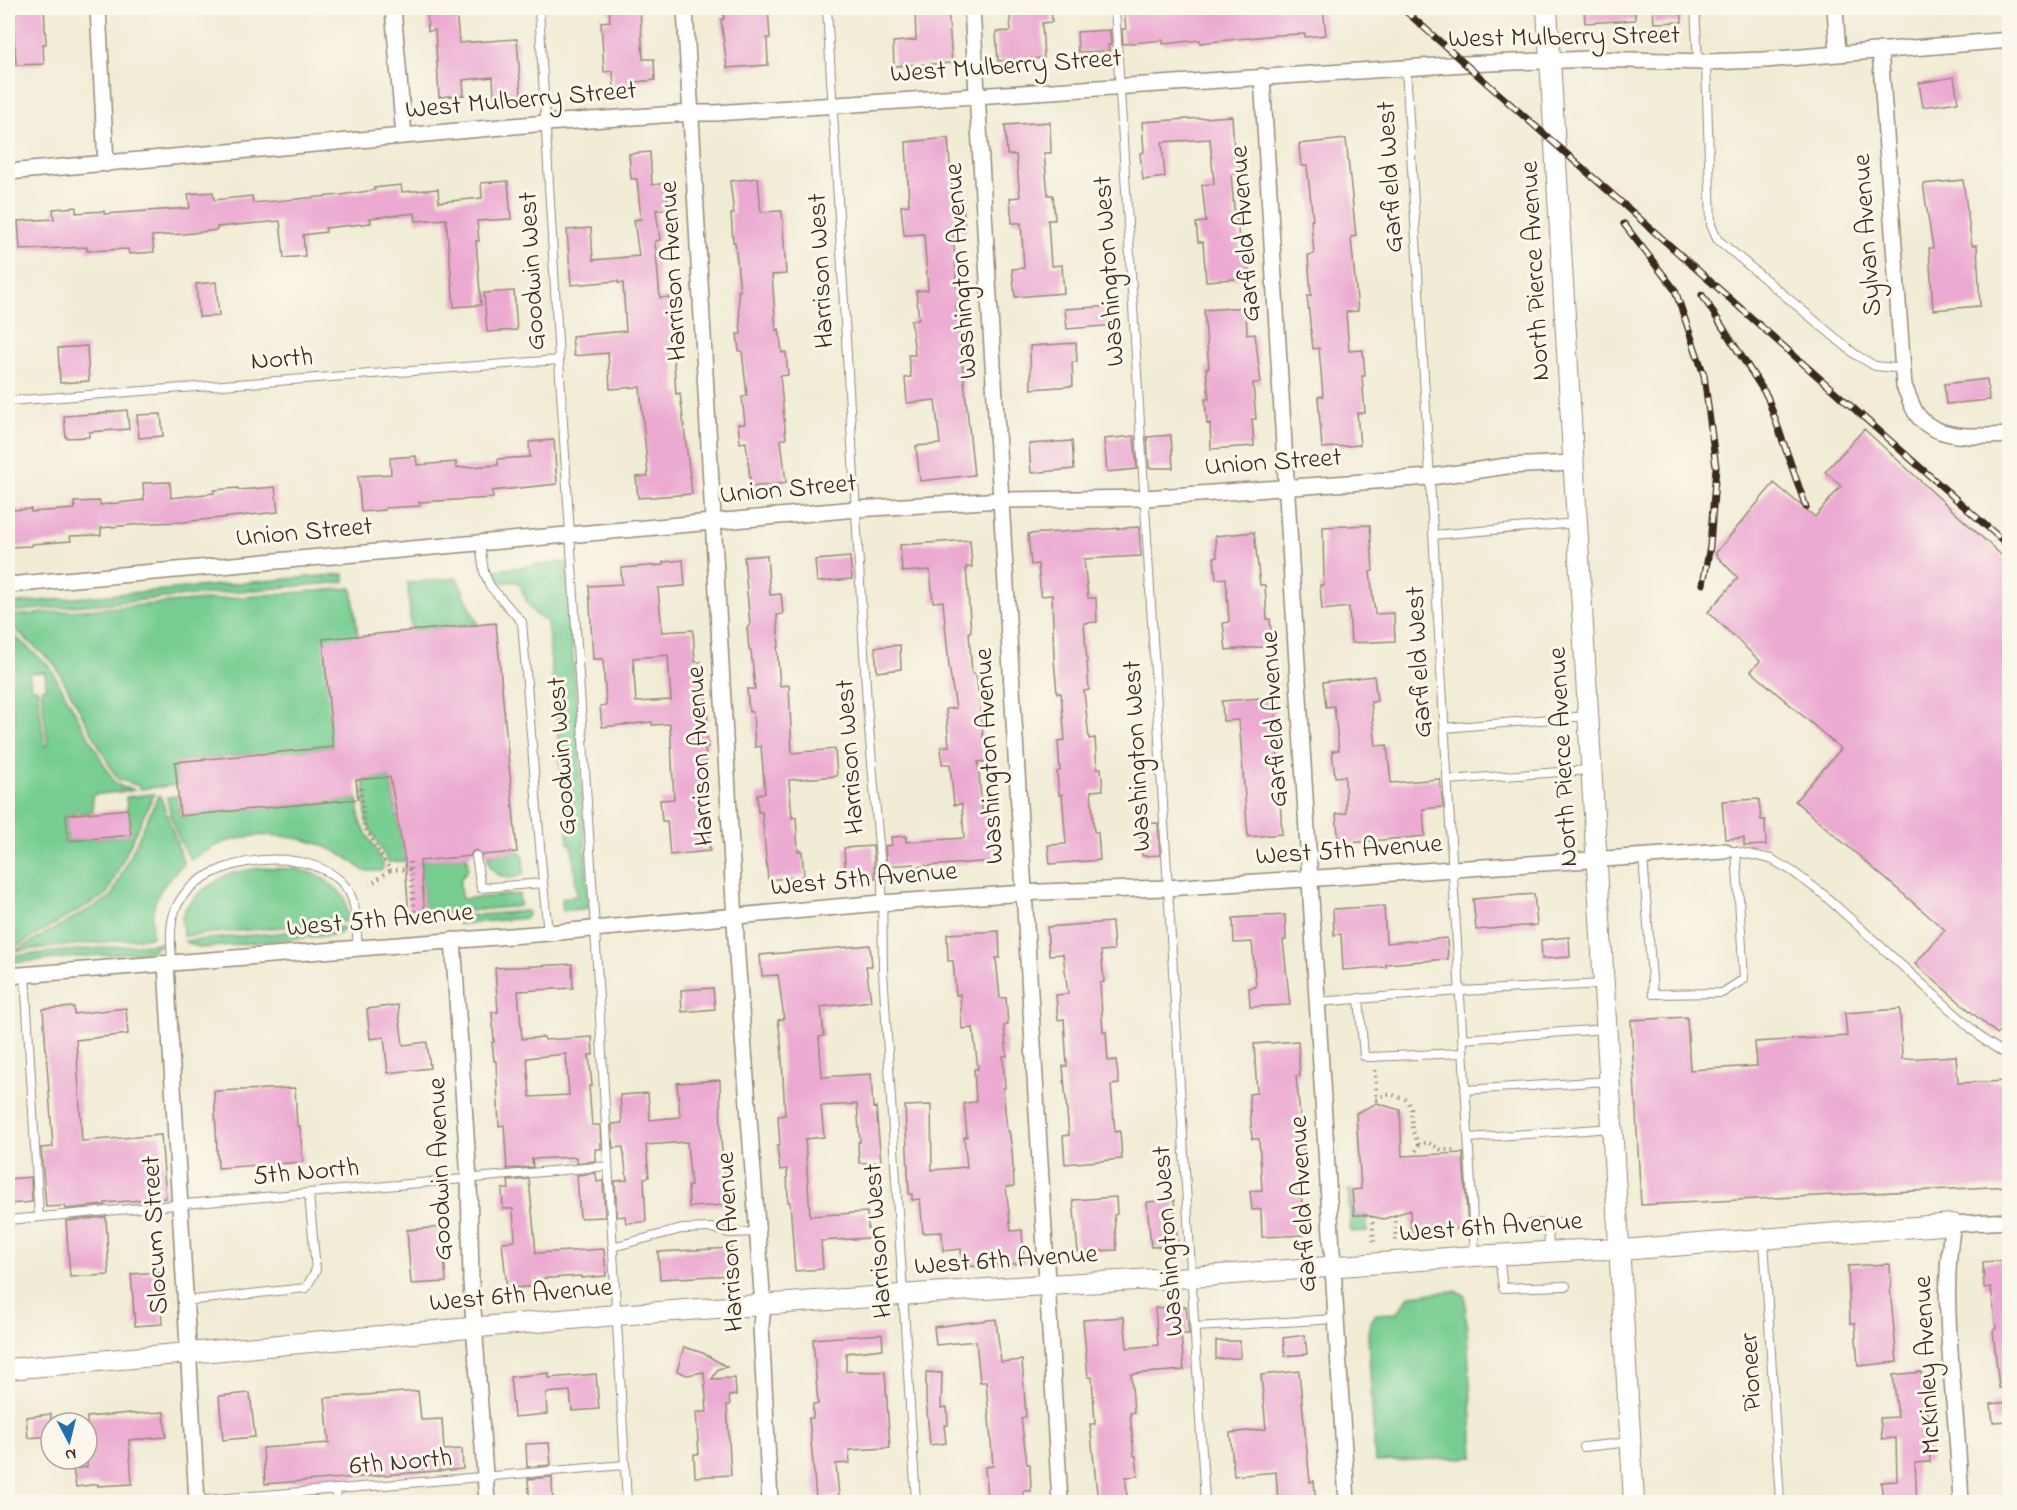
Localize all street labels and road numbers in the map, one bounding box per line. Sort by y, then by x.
street label: West Mulberry Street [1448,16,1680,60]
street label: West Mulberry Street [889,39,1123,95]
street label: West Mulberry Street [404,71,638,131]
street label: Garfield West [1368,100,1414,254]
street label: Garfield Avenue [1220,144,1272,323]
street label: Sylvan Avenue [1843,152,1893,318]
street label: North Pierce Avenue [1511,159,1561,382]
street label: Washington Avenue [935,161,989,380]
street label: Washington West [1084,174,1136,368]
street label: Harrison Avenue [650,179,698,362]
street label: Goodwin West [509,191,557,351]
street label: Harrison West [798,192,846,350]
street label: North [249,338,315,382]
street label: Union Street [1203,439,1343,487]
street label: Union Street [718,465,858,515]
street label: Union Street [234,508,374,558]
street label: Garfield West [1397,585,1443,739]
street label: Garfield Avenue [1251,629,1299,808]
street label: North Pierce Avenue [1539,645,1589,868]
street label: Washington Avenue [965,646,1015,865]
street label: Washington West [1114,659,1162,853]
street label: Harrison Avenue [677,664,725,847]
street label: Goodwin West [538,676,588,836]
street label: Harrison West [826,678,876,836]
street label: West 5th Avenue [1254,825,1445,877]
street label: West 5th Avenue [769,852,960,908]
street label: West 5th Avenue [285,893,476,949]
street label: Goodwin Avenue [418,1076,464,1261]
street label: Garfield Avenue [1280,1114,1328,1293]
street label: Washington West [1143,1144,1195,1338]
street label: 5th North [251,1149,361,1197]
street label: Harrison Avenue [707,1150,755,1333]
street label: Slocum Street [132,1155,180,1315]
street label: Harrison West [854,1162,904,1320]
street label: West 6th Avenue [1398,1202,1585,1254]
street label: West 6th Avenue [913,1235,1100,1287]
street label: West 6th Avenue [428,1268,615,1323]
street label: McKinley Avenue [1904,1274,1952,1455]
street label: Pioneer [1730,1331,1774,1412]
street label: 6th North [348,1439,454,1487]

